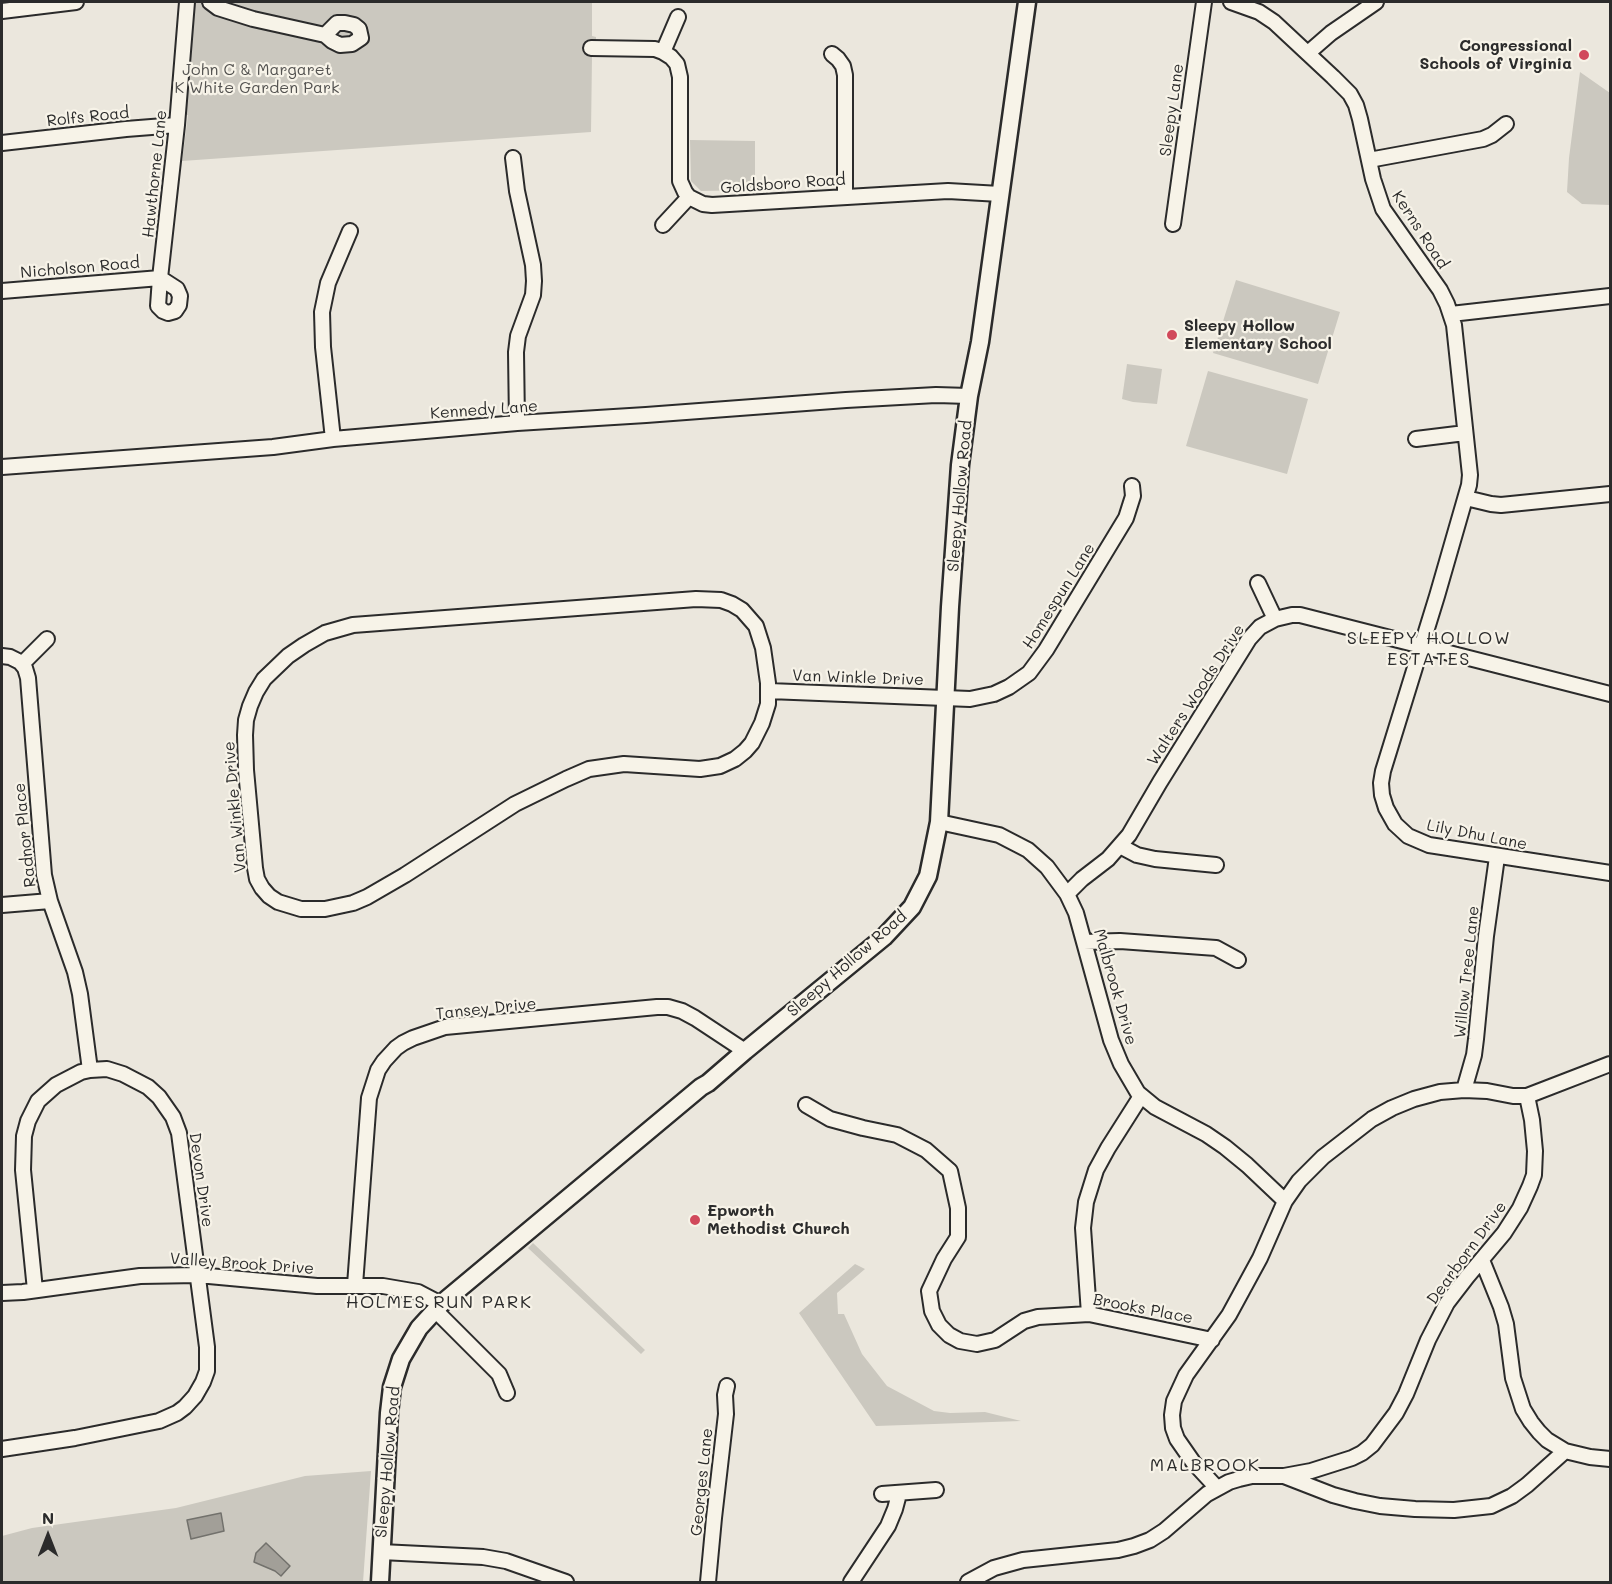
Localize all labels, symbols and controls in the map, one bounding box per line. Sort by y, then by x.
place label: Congressional Schools of Virginia [1420,36,1572,74]
marker: Congressional Schools of Virginia [1577,48,1591,62]
park label: John C & Margaret K White Garden Park [174,60,340,98]
street label: Sleepy Lane [1156,62,1188,158]
street label: Rolfs Road [46,103,130,131]
street label: Hawthorne Lane [139,109,171,239]
street label: Goldsboro Road [720,170,846,198]
street label: Kerns Road [1388,187,1452,273]
street label: Nicholson Road [20,253,140,283]
place label: Sleepy Hollow Elementary School [1184,316,1332,354]
marker: Sleepy Hollow Elementary School [1165,328,1179,342]
street label: Kennedy Lane [429,397,539,423]
street label: Sleepy Hollow Road [944,419,976,573]
street label: Homespun Lane [1019,540,1099,652]
street label: Walters Woods Drive [1143,621,1249,769]
district label: SLEEPY HOLLOW ESTATES [1347,627,1511,670]
street label: Van Winkle Drive [792,666,924,690]
street label: Van Winkle Drive [220,740,250,874]
street label: Radnor Place [10,782,40,888]
street label: Lily Dhu Lane [1425,816,1529,854]
street label: Willow Tree Lane [1451,905,1483,1039]
street label: Sleepy Hollow Road [783,907,911,1021]
street label: Malbrook Drive [1089,927,1141,1047]
street label: Tansey Drive [435,994,537,1024]
street label: Devon Drive [185,1132,217,1228]
street label: Dearborn Drive [1423,1198,1511,1308]
place label: Epworth Methodist Church [707,1201,850,1239]
marker: Epworth Methodist Church [688,1213,702,1227]
street label: Valley Brook Drive [169,1249,315,1279]
street label: Brooks Place [1091,1290,1195,1328]
district label: HOLMES RUN PARK [346,1291,532,1313]
street label: Sleepy Hollow Road [372,1385,404,1539]
street label: Georges Lane [687,1427,717,1537]
district label: MALBROOK [1150,1454,1260,1476]
north arrow [18,1506,78,1566]
text: N [42,1507,54,1528]

